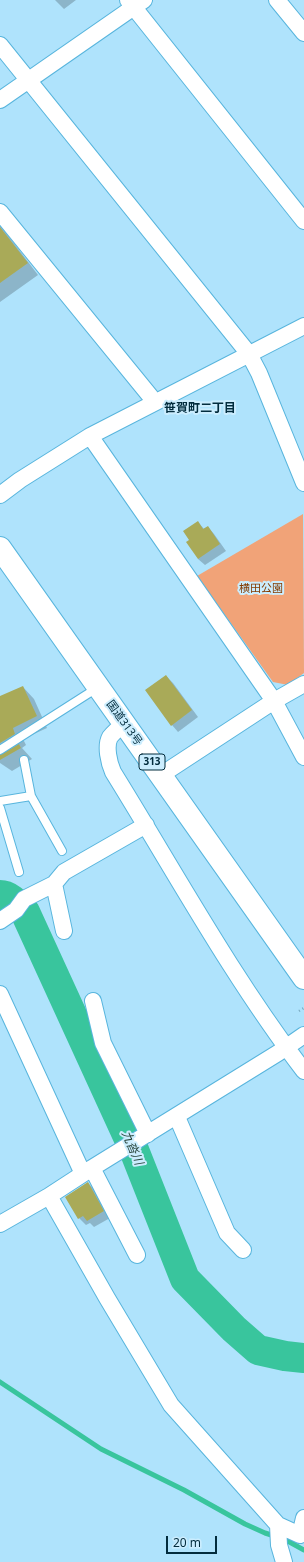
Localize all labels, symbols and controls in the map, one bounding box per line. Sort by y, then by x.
district label: 笹賀町二丁目 [164,402,236,416]
park label: 横田公園 [239,582,283,596]
street label: 国道313号 [103,698,145,748]
road number: 313 [139,754,165,770]
water label: 九沓川 [118,1129,146,1167]
scale bar [168,1528,219,1554]
text: 20 m [173,1534,201,1551]

